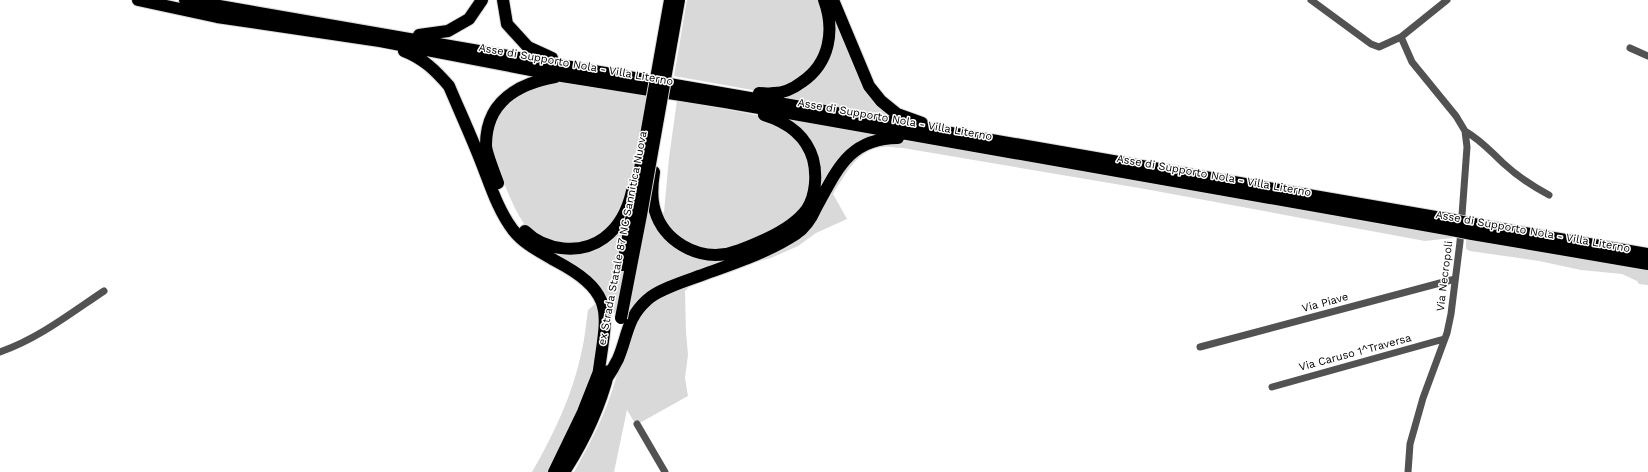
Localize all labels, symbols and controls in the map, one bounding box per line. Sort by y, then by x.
street label: Asse di Supporto Nola - Villa Literno [478,41,674,88]
street label: Asse di Supporto Nola - Villa Literno [797,96,993,143]
street label: ex Strada Statale 87 NC Sannitica Nuova [595,130,650,346]
street label: Asse di Supporto Nola - Villa Literno [1116,152,1312,199]
street label: Asse di Supporto Nola - Villa Literno [1435,208,1631,255]
street label: Via Necropoli [1434,240,1455,312]
street label: Via Piave [1300,290,1350,315]
street label: Via Caruso 1^Traversa [1298,331,1413,374]

